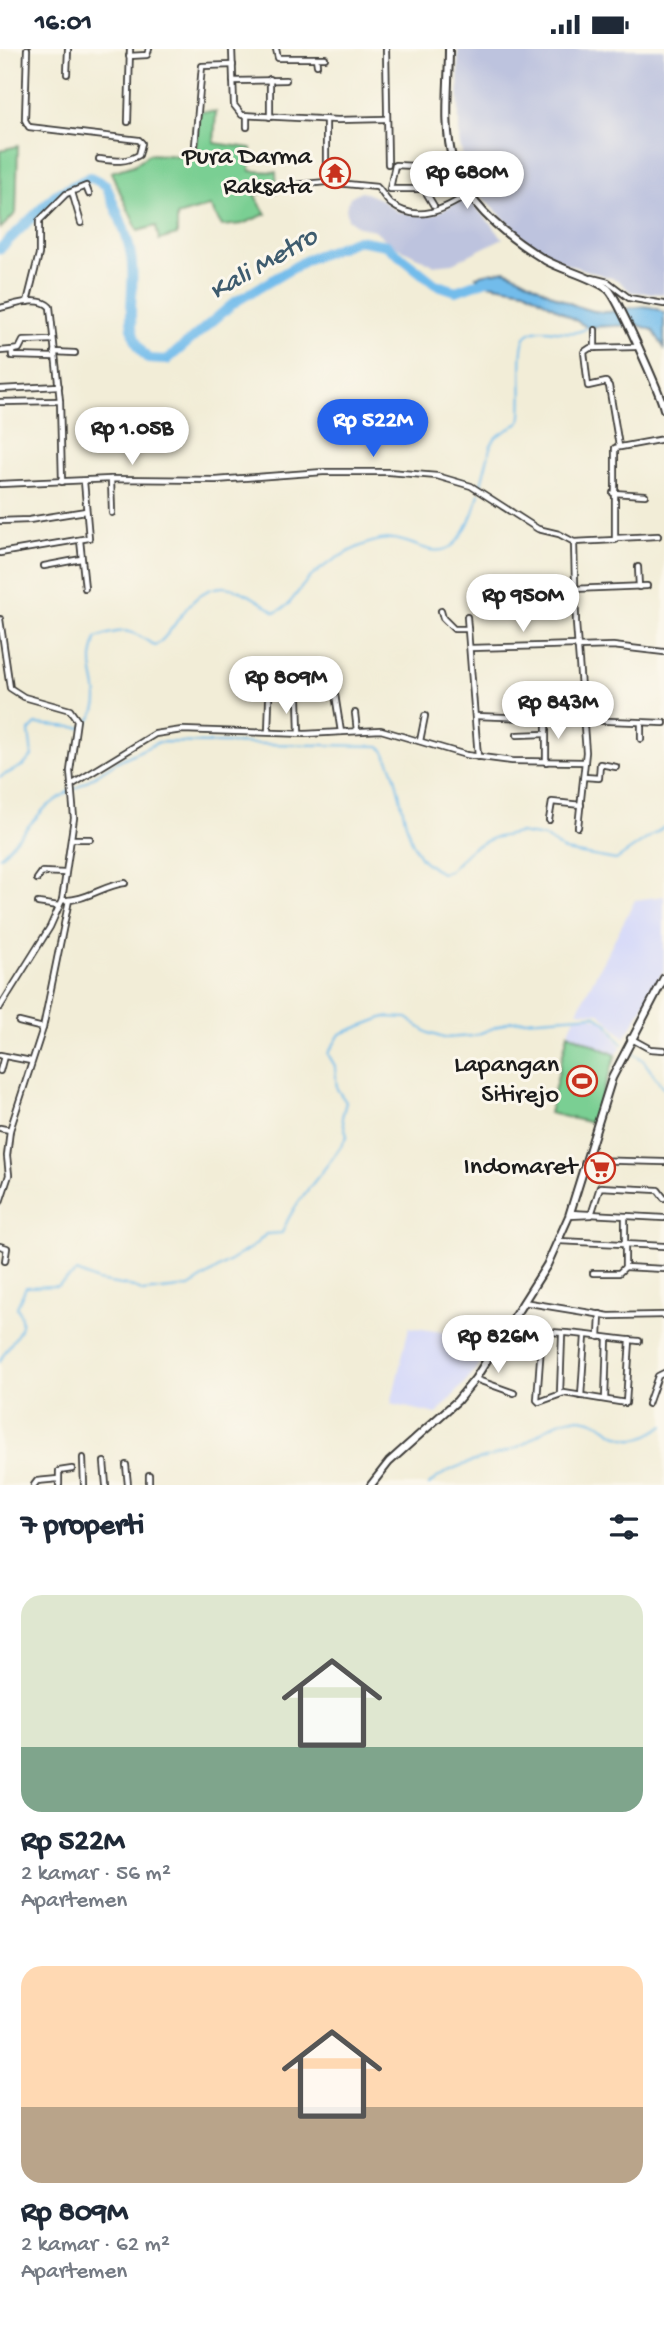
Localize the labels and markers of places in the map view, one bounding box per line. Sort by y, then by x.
place label: Pura Darma Raksata [181,143,314,204]
pin: Rp 680M [402,151,532,211]
temple icon: Pura Darma Raksata [318,156,352,190]
pin: Rp 522M [308,399,438,459]
pin: Rp 1.05B [60,407,204,467]
pin: Rp 950M [458,575,588,634]
pin: Rp 809M [221,657,351,716]
pin: Rp 843M [493,681,623,741]
place label: Lapangan Sitirejo [454,1051,560,1112]
sports icon: Lapangan Sitirejo [565,1064,599,1098]
supermarket icon: Indomaret [583,1151,617,1185]
place label: Indomaret [464,1153,579,1184]
pin: Rp 826M [433,1315,563,1375]

